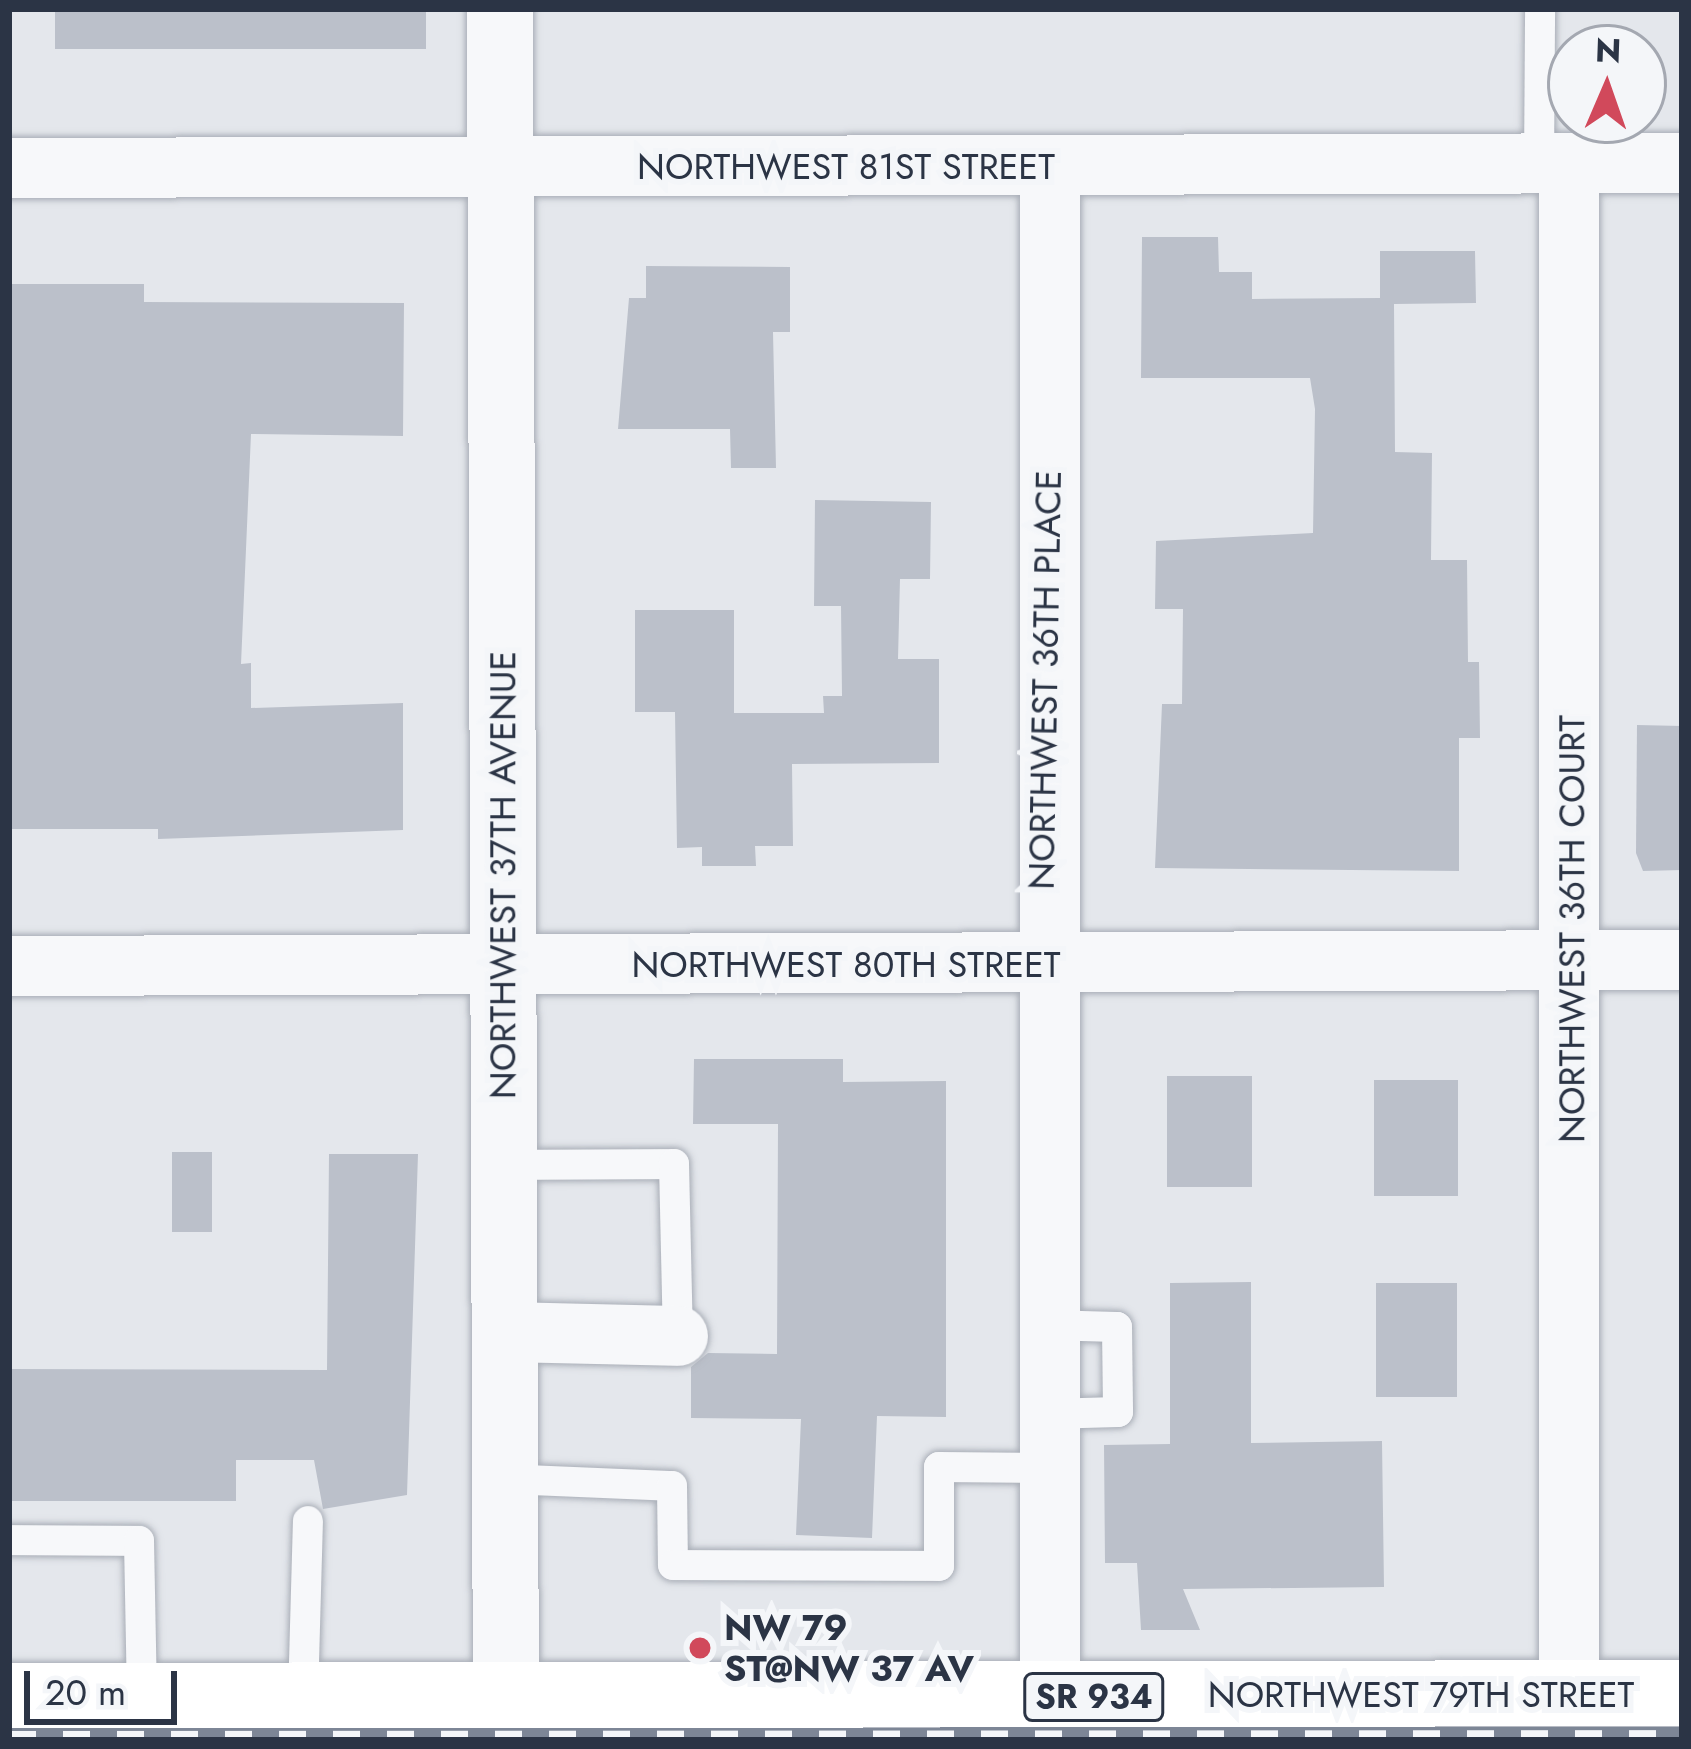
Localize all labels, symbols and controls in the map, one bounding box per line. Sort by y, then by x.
north arrow [1547,24,1667,144]
text: N [1594,27,1622,74]
street label: NORTHWEST 81ST STREET [637,145,1055,189]
street label: NORTHWEST 36TH PLACE [1020,470,1070,890]
street label: NORTHWEST 37TH AVENUE [481,651,525,1099]
street label: NORTHWEST 36TH COURT [1550,715,1594,1143]
street label: NORTHWEST 80TH STREET [631,943,1061,987]
place label: NW 79 ST@NW 37 AV [724,1605,974,1690]
marker: NW 79 ST@NW 37 AV [687,1635,713,1661]
scale bar [30,1647,183,1721]
text: 20 m [45,1666,126,1718]
road number: SR 934 [1022,1670,1166,1724]
street label: NORTHWEST 79TH STREET [1208,1673,1634,1717]

